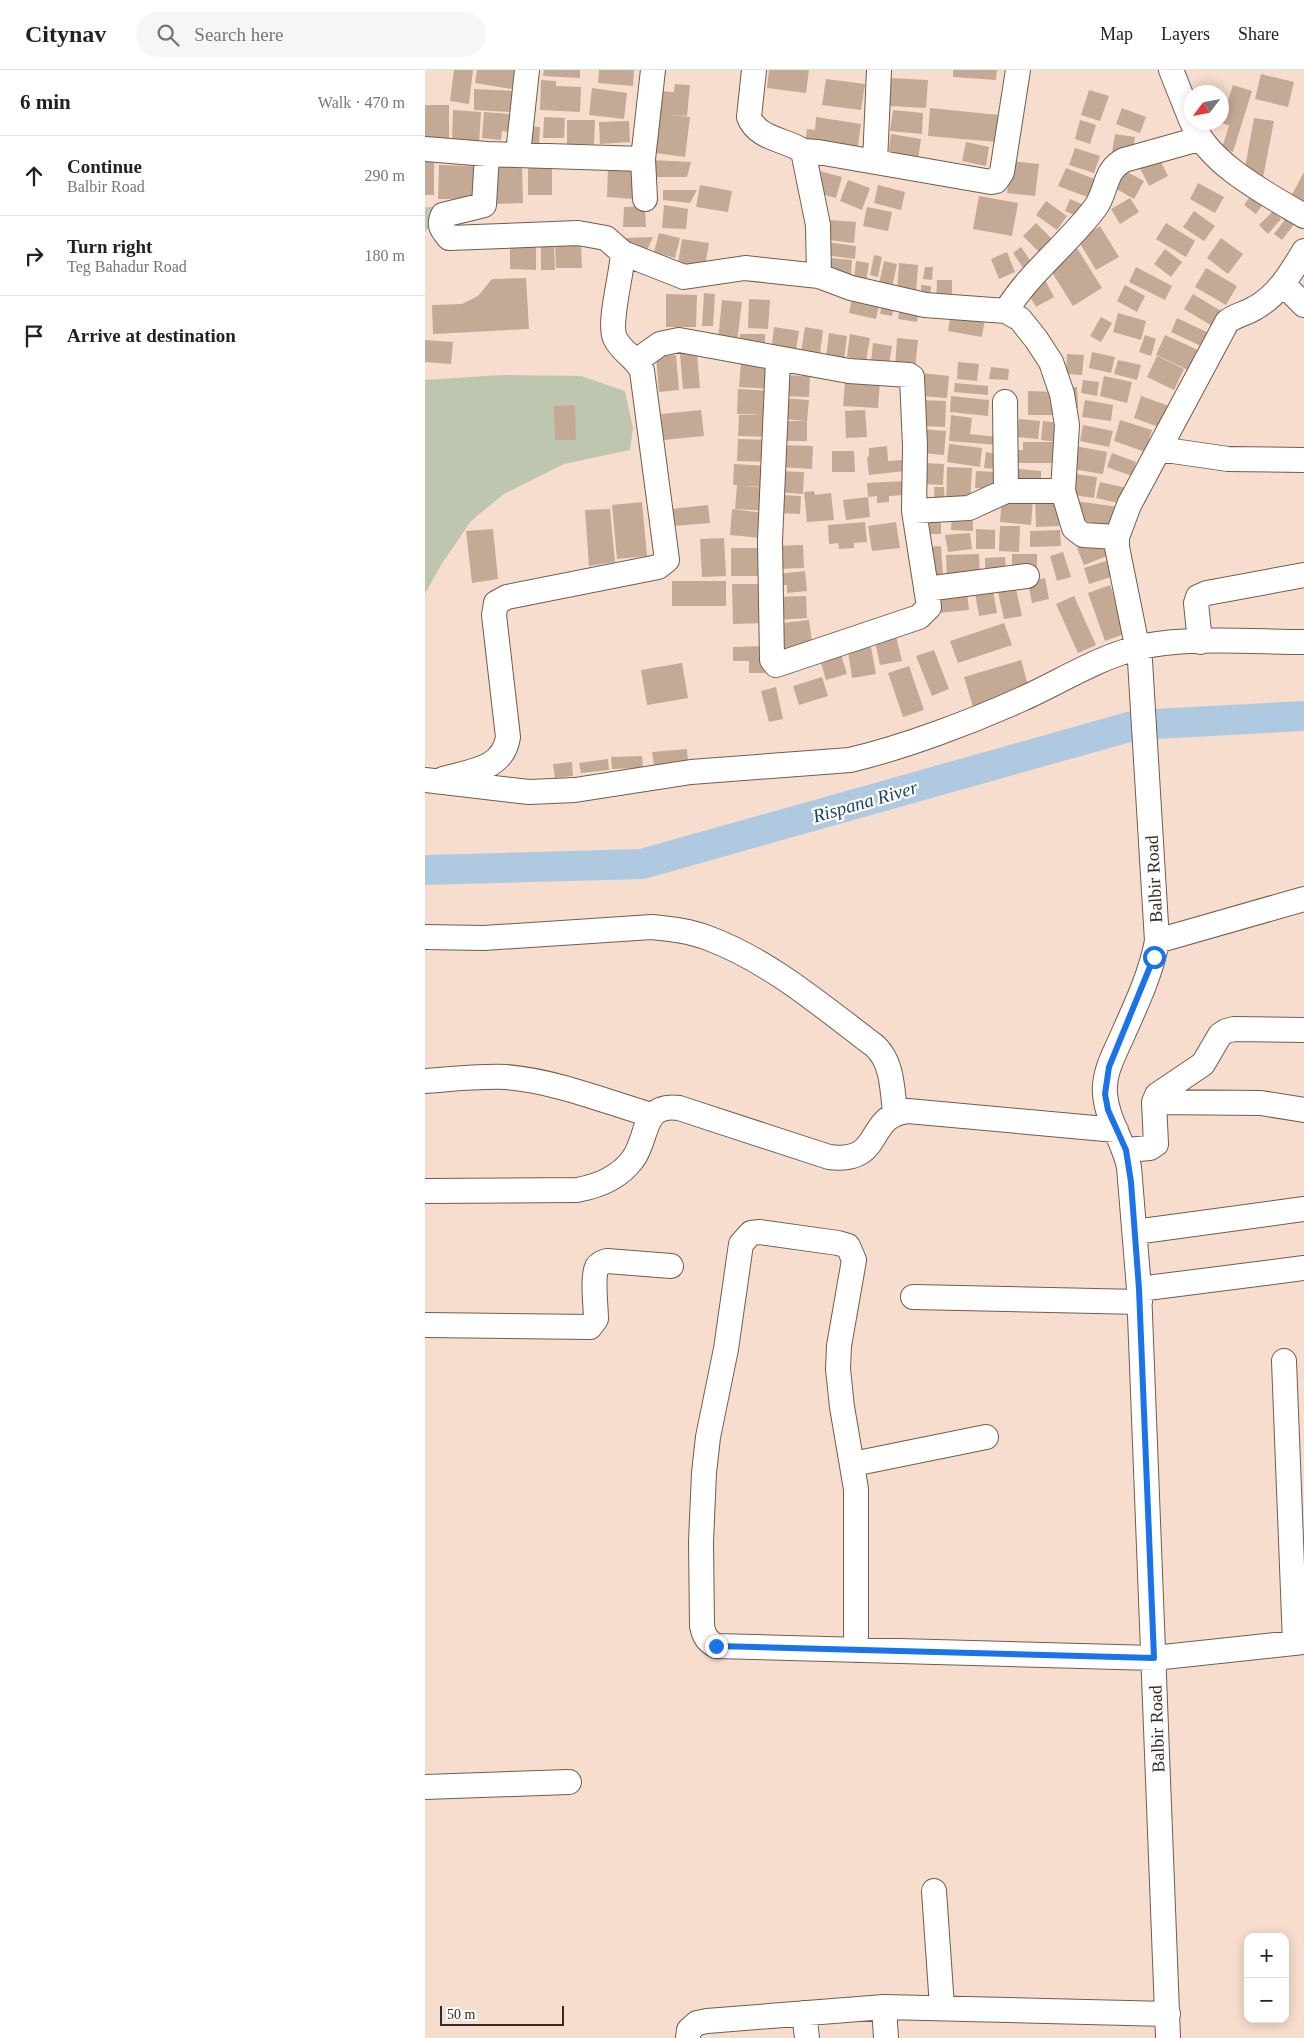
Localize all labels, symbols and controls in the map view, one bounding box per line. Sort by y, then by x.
search box [136,12,486,57]
text: Citynav [25,21,106,47]
icon: search [154,21,182,49]
text: Search here [194,24,283,45]
text: Map [1100,24,1133,44]
text: Layers [1161,24,1210,44]
text: Share [1238,24,1279,44]
north arrow [1184,85,1229,130]
text: 6 min [20,90,71,114]
text: Walk · 470 m [318,94,405,111]
text: Continue [67,156,142,177]
icon: ahead [20,162,48,190]
text: 290 m [365,167,405,184]
text: Balbir Road [67,178,145,195]
text: Turn right [67,236,152,257]
icon: right [20,242,48,270]
text: 180 m [365,247,405,264]
text: Teg Bahadur Road [67,258,187,275]
icon: arrive [20,322,48,350]
text: Arrive at destination [67,325,236,346]
water label: Rispana River [809,776,921,827]
street label: Balbir Road [1142,835,1166,923]
route start [1143,946,1166,969]
route end [705,1635,728,1658]
street label: Balbir Road [1145,1685,1169,1773]
map controls [1244,1933,1289,2023]
button: + [1244,1933,1289,1978]
button: − [1244,1978,1289,2023]
scale bar [440,2003,564,2026]
text: 50 m [447,2007,475,2022]

